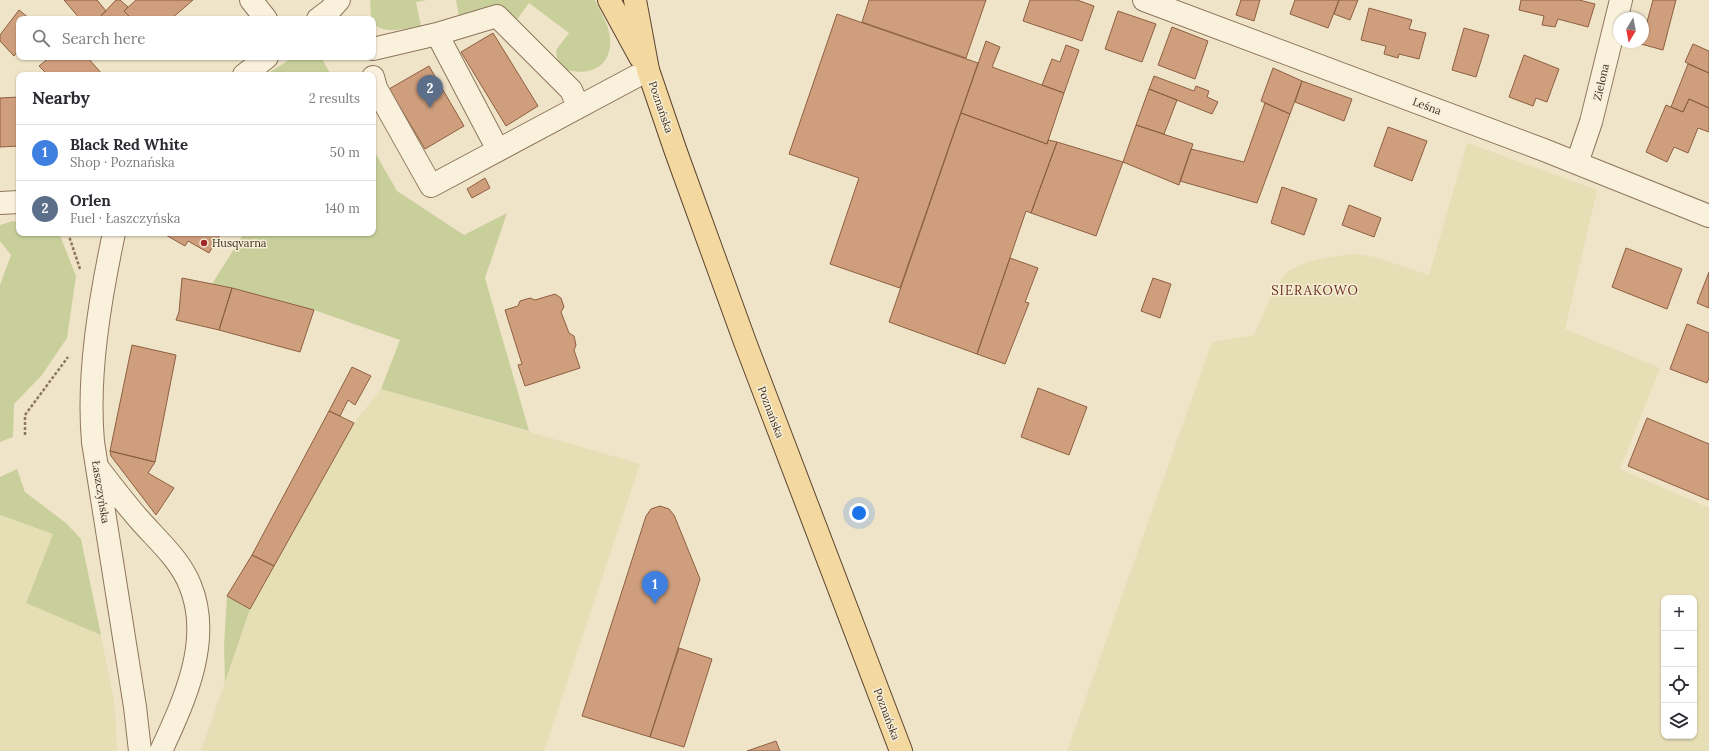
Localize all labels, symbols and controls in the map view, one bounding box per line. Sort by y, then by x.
north arrow [1613,12,1649,48]
search box [16,16,376,60]
icon: search [30,27,52,49]
text: Search here [62,29,145,48]
street label: Zielona [1590,62,1612,102]
pin: 2 [417,75,443,108]
street label: Poznańska [646,79,677,135]
text: Nearby [32,87,90,109]
text: 2 results [309,90,360,107]
street label: Leśna [1411,94,1444,118]
text: Black Red White [70,135,188,154]
text: 1 [42,144,48,161]
text: 50 m [330,144,360,161]
text: Shop · Poznańska [70,154,175,171]
text: Orlen [70,191,111,210]
text: 2 [42,200,48,217]
text: 140 m [325,200,360,217]
text: Fuel · Łaszczyńska [70,210,180,227]
place label: Husqvarna [212,236,267,250]
marker: Husqvarna [199,238,209,248]
district label: SIERAKOWO [1271,282,1359,299]
street label: Poznańska [755,384,787,440]
street label: Łaszczyńska [89,460,113,525]
your location [849,503,869,523]
pin: 1 [642,571,668,604]
map controls [1661,595,1697,739]
button: + [1661,595,1697,631]
button: − [1661,631,1697,667]
button: locate [1661,667,1697,703]
street label: Poznańska [871,686,903,742]
button: layers [1661,703,1697,739]

